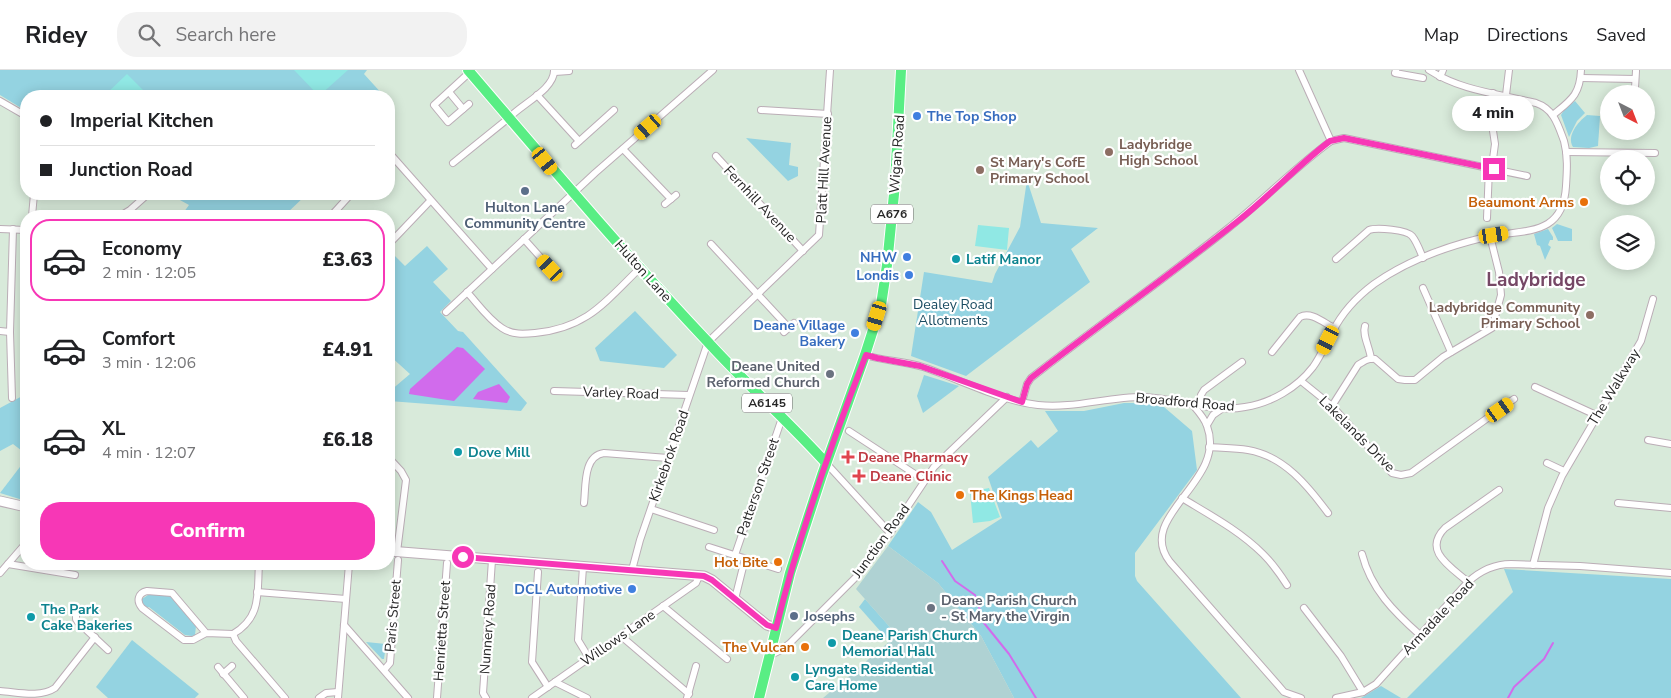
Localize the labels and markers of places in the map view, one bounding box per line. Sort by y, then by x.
place label: The Top Shop [927,107,1017,126]
marker: The Top Shop [911,110,923,122]
place label: Ladybridge High School [1119,135,1199,170]
marker: Ladybridge High School [1103,146,1115,158]
place label: St Mary's CofE Primary School [990,153,1090,188]
marker: St Mary's CofE Primary School [974,164,986,176]
marker: Hulton Lane Community Centre [519,185,531,197]
place label: Beaumont Arms [1468,193,1574,212]
marker: Beaumont Arms [1578,196,1590,208]
place label: Hulton Lane Community Centre [464,198,586,233]
place label: NHW [860,248,897,267]
place label: Latif Manor [966,250,1041,269]
marker: NHW [901,251,913,263]
marker: Latif Manor [950,253,962,265]
place label: Londis [856,266,899,285]
marker: Londis [903,269,915,281]
place label: Ladybridge Community Primary School [1429,298,1581,333]
marker: Ladybridge Community Primary School [1584,309,1596,321]
place label: Deane Village Bakery [753,316,846,351]
marker: Deane Village Bakery [849,327,861,339]
place label: Deane United Reformed Church [707,357,820,392]
marker: Deane United Reformed Church [824,368,836,380]
place label: Dove Mill [468,443,530,462]
marker: Dove Mill [452,446,464,458]
place label: Deane Pharmacy [858,448,969,467]
marker: Deane Pharmacy [842,451,854,463]
place label: Deane Clinic [870,467,952,486]
marker: Deane Clinic [852,469,866,483]
place label: The Kings Head [970,486,1073,505]
marker: The Kings Head [954,489,966,501]
place label: Hot Bite [714,553,768,572]
marker: Hot Bite [772,556,784,568]
place label: DCL Automotive [514,580,622,599]
marker: DCL Automotive [626,583,638,595]
place label: Deane Parish Church - St Mary the Virgin [941,591,1077,626]
place label: The Park Cake Bakeries [41,600,133,635]
marker: Deane Parish Church - St Mary the Virgin [925,602,937,614]
place label: Josephs [803,607,855,626]
marker: Josephs [788,610,800,622]
marker: The Park Cake Bakeries [25,611,37,623]
place label: Deane Parish Church Memorial Hall [842,626,978,661]
marker: Deane Parish Church Memorial Hall [826,637,838,649]
place label: The Vulcan [723,638,795,657]
marker: The Vulcan [799,641,811,653]
place label: Lyngate Residential Care Home [805,660,934,695]
marker: Lyngate Residential Care Home [789,671,801,683]

